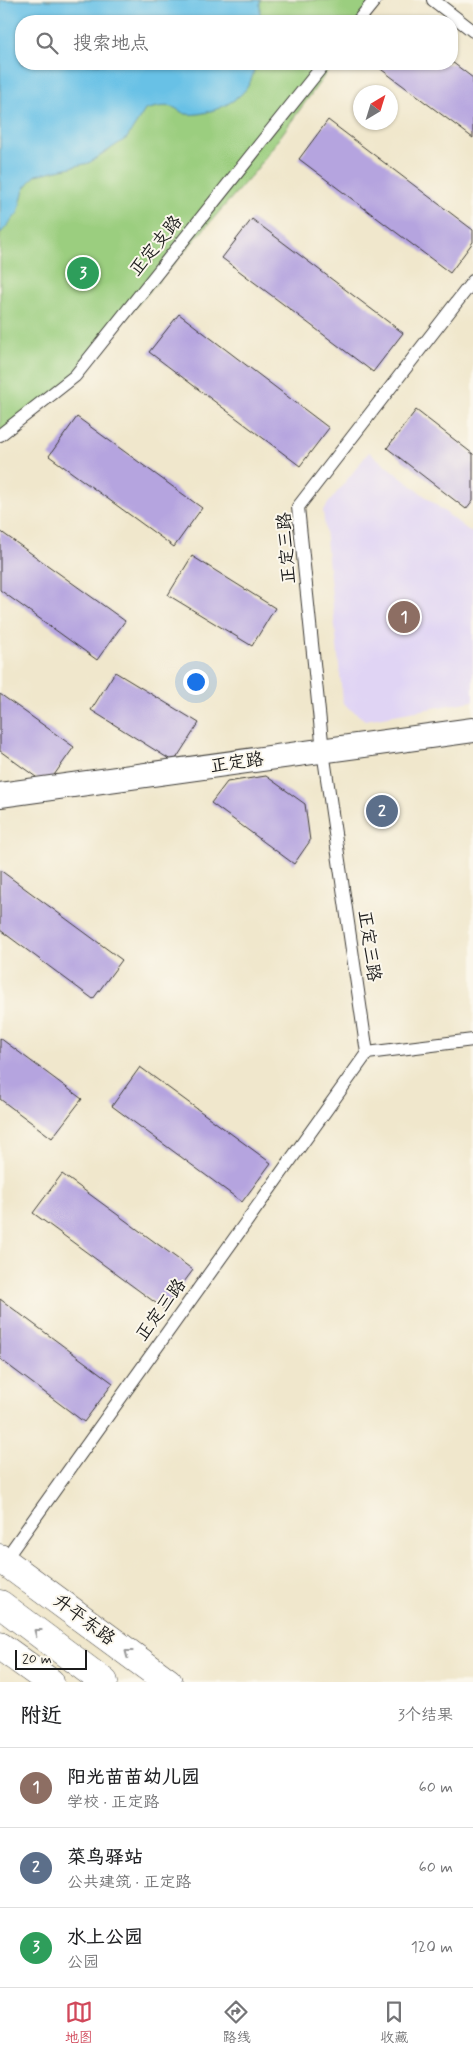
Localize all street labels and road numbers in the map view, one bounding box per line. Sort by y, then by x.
street label: 正定支路 [124,210,188,282]
street label: 正定三路 [273,511,301,585]
street label: 正定路 [209,747,265,779]
street label: 正定三路 [352,909,386,983]
street label: 正定三路 [130,1274,192,1346]
street label: 升平东路 [48,1589,120,1651]

